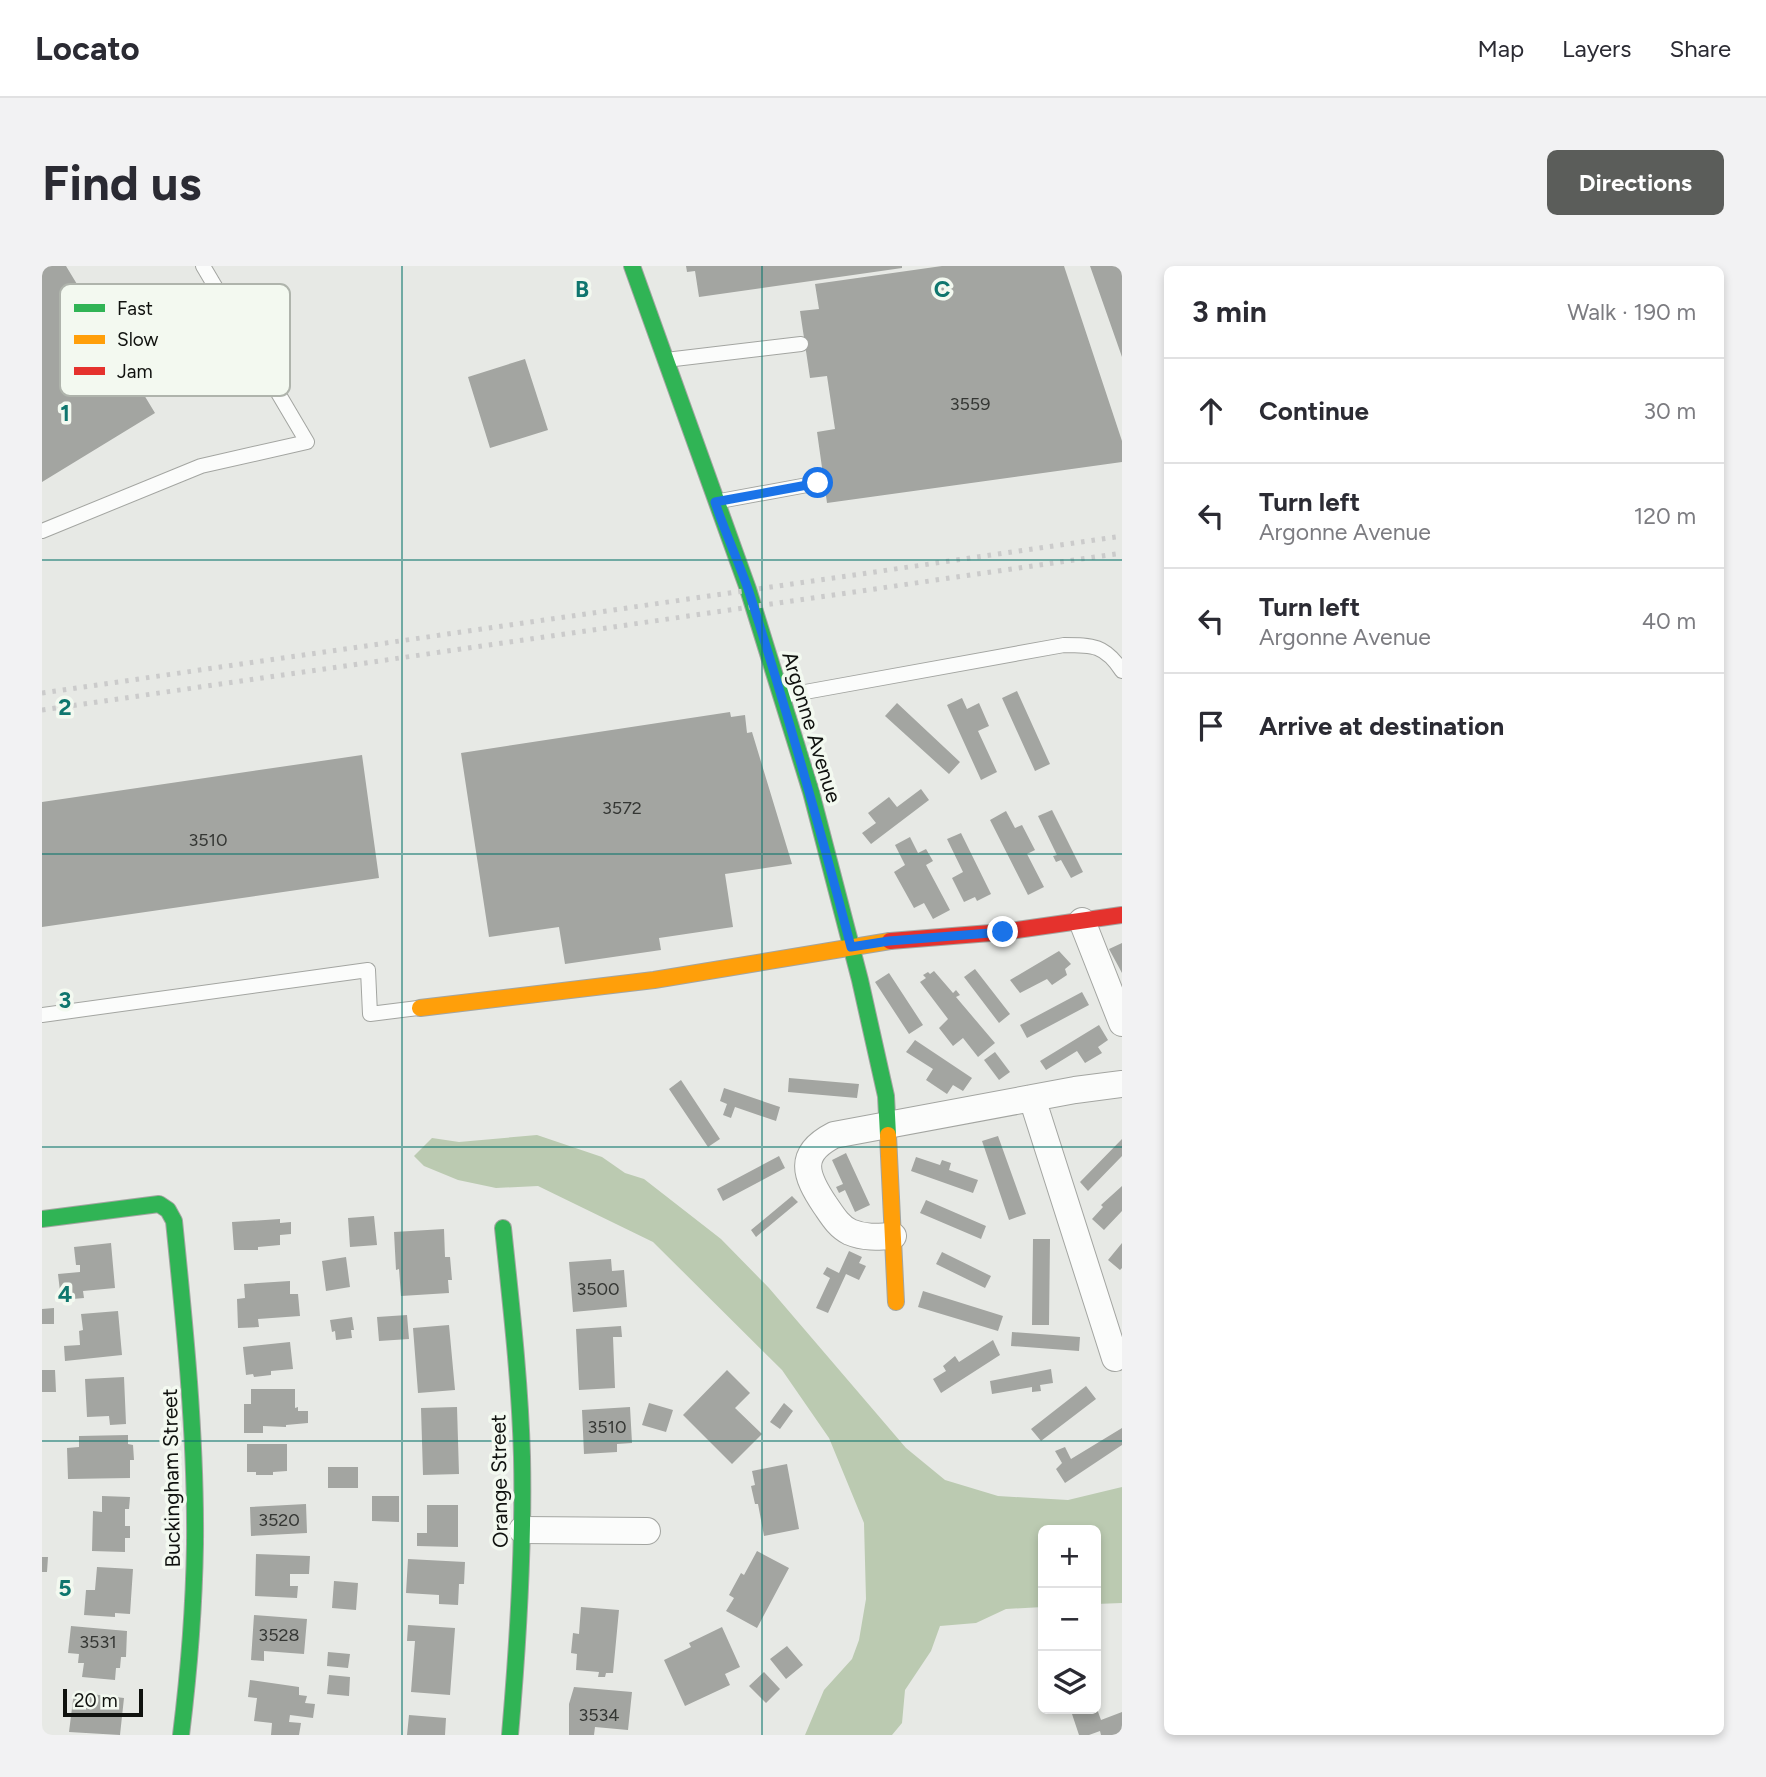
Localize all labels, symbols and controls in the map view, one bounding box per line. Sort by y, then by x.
text: Locato [35,29,140,68]
text: Map [1477,34,1524,63]
text: Layers [1562,34,1631,63]
text: Share [1669,34,1731,63]
button: Directions [1547,150,1724,215]
text: Find us [42,153,201,212]
text: B [575,275,589,303]
text: C [934,275,951,303]
legend [60,284,290,396]
text: 3 min [1192,293,1267,330]
text: Fast [117,297,153,320]
text: Walk · 190 m [1567,298,1696,326]
text: Slow [117,328,159,351]
text: Jam [117,360,153,383]
icon: ahead [1192,392,1230,430]
house number: 3559 [950,393,990,415]
text: Continue [1259,395,1369,427]
text: 30 m [1643,397,1696,425]
text: 1 [60,399,70,427]
route start [802,467,833,498]
text: Turn left [1259,486,1360,518]
icon: left [1192,497,1230,535]
text: 120 m [1634,502,1696,530]
text: Argonne Avenue [1259,518,1431,546]
text: Turn left [1259,591,1360,623]
icon: left [1192,602,1230,640]
text: 40 m [1642,607,1696,635]
text: Argonne Avenue [1259,623,1431,651]
street label: Argonne Avenue [777,648,847,806]
text: 2 [58,693,72,721]
icon: arrive [1192,707,1230,745]
text: Arrive at destination [1259,710,1504,742]
house number: 3572 [602,797,642,819]
house number: 3510 [188,829,228,851]
route end [987,916,1018,947]
text: 3 [59,986,71,1014]
house number: 3500 [576,1278,620,1300]
text: 4 [58,1280,72,1308]
street label: Buckingham Street [157,1388,185,1568]
street label: Orange Street [485,1414,513,1548]
house number: 3510 [587,1416,627,1438]
house number: 3520 [258,1509,300,1531]
map controls [1038,1525,1101,1714]
button: + [1038,1525,1101,1588]
text: 5 [58,1574,72,1602]
button: − [1038,1588,1101,1651]
house number: 3528 [258,1624,300,1646]
house number: 3531 [79,1631,117,1653]
button: layers [1038,1651,1101,1714]
scale bar [63,1686,144,1718]
text: 20 m [74,1689,118,1712]
house number: 3534 [578,1704,620,1726]

